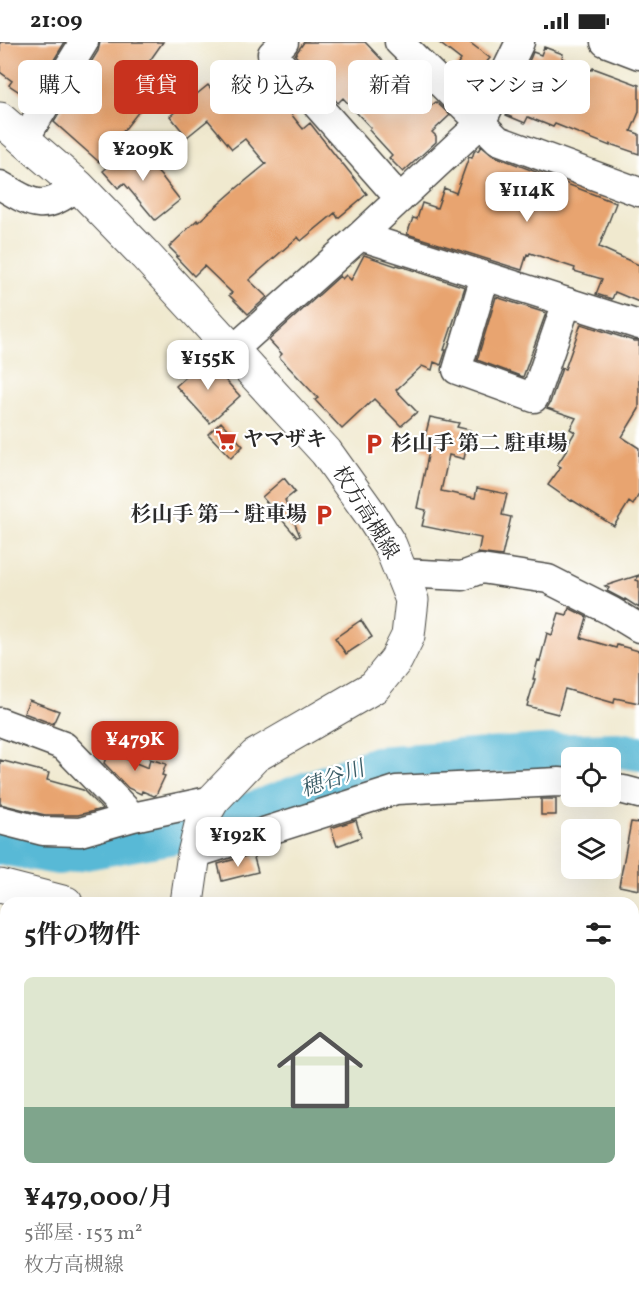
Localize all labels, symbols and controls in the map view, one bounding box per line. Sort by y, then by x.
text: 21:09 [30,6,82,37]
chip: 購入 [18,60,102,114]
chip: 賃貸 [114,60,198,114]
chip: 絞り込み [210,60,336,114]
chip: 新着 [348,60,432,114]
chip: マンション [444,60,590,114]
pin: ¥209K [101,131,185,182]
text: ¥209K [113,136,173,164]
pin: ¥114K [485,172,569,223]
text: ¥114K [499,177,555,205]
pin: ¥155K [166,340,250,391]
text: ¥155K [181,345,235,373]
place label: ヤマザキ [243,426,327,455]
supermarket icon: ヤマザキ [214,428,238,452]
place label: 杉山手 第二 駐車場 [391,430,567,459]
parking icon: 杉山手 第二 駐車場 [362,432,386,456]
street label: 枚方高槻線 [325,461,405,565]
place label: 杉山手 第一 駐車場 [131,501,307,530]
parking icon: 杉山手 第一 駐車場 [312,503,336,527]
pin: ¥479K [93,721,177,772]
text: ¥479K [105,726,165,754]
map controls [561,747,621,879]
button: locate [561,747,621,807]
water label: 穂谷川 [297,753,371,806]
pin: ¥192K [196,817,280,868]
button: layers [561,819,621,879]
text: ¥192K [210,822,266,850]
icon: filters [582,917,615,950]
text: 5件の物件 [24,918,141,954]
icon: home [266,1016,374,1124]
text: ¥479,000/月 [24,1180,174,1216]
text: 5部屋 · 153 m² [24,1220,142,1248]
text: 枚方高槻線 [24,1252,124,1280]

